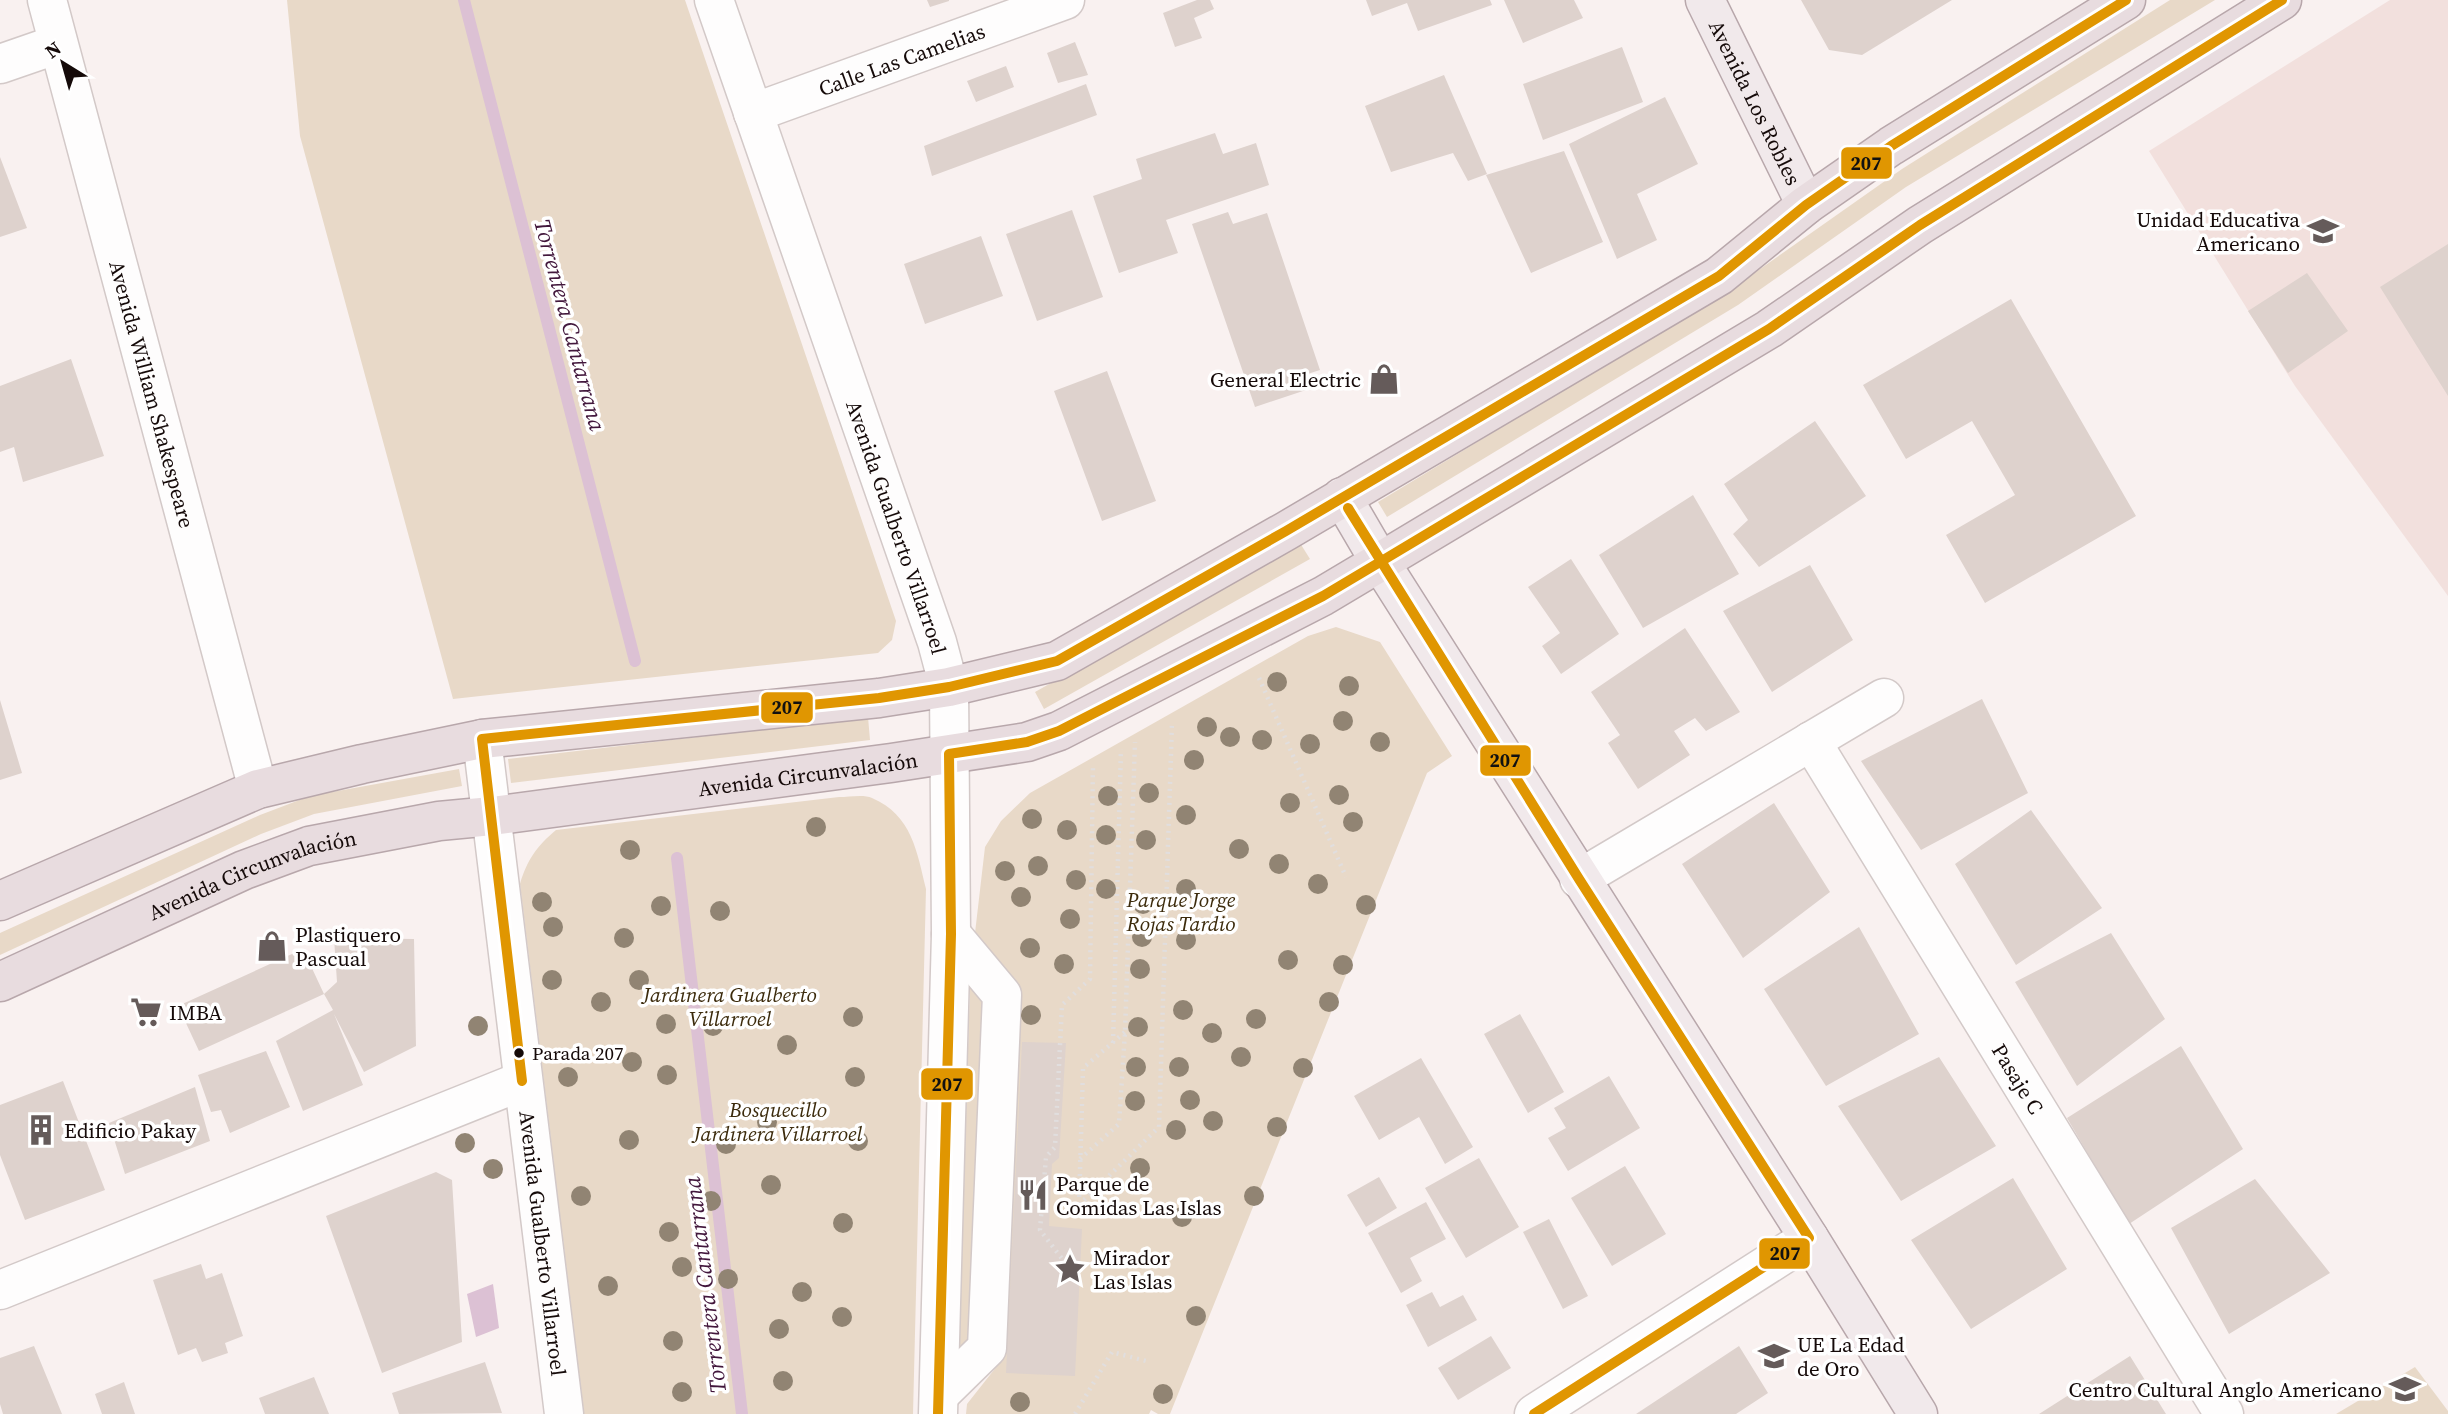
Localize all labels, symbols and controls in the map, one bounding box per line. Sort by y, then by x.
street label: Avenida Los Robles [1702,15,1808,190]
street label: Calle Las Camelias [814,16,989,103]
north arrow [28,28,98,98]
text: N [39,35,66,64]
line badge: 207 [1840,146,1893,180]
text: 207 [1851,150,1881,176]
place label: Unidad Educativa Americano [2136,205,2300,258]
school or university icon: Unidad Educativa Americano [2306,214,2340,248]
water label: Torrentera Cantarrana [526,216,614,434]
street label: Avenida William Shakespeare [103,257,202,531]
shop icon: General Electric [1367,362,1401,396]
place label: General Electric [1210,365,1361,394]
street label: Avenida Gualberto Villarroel [840,396,954,657]
line badge: 207 [760,691,814,724]
text: 207 [772,694,802,720]
line badge: 207 [1479,744,1532,777]
street label: Avenida Circunvalación [696,745,920,803]
text: 207 [1490,747,1520,773]
street label: Avenida Circunvalación [143,823,359,927]
park label: Parque Jorge Rojas Tardio [1126,885,1236,938]
place label: Plastiquero Pascual [295,920,401,973]
shop icon: Plastiquero Pascual [255,929,289,963]
park label: Jardinera Gualberto Villarroel [640,980,817,1033]
supermarket icon: IMBA [129,995,163,1029]
place label: IMBA [169,998,222,1027]
street label: Pasaje C [1985,1038,2051,1119]
place label: Parada 207 [532,1040,623,1066]
marker: Parada 207 [512,1046,526,1060]
line badge: 207 [920,1067,974,1101]
text: 207 [932,1071,962,1097]
park label: Bosquecillo Jardinera Villarroel [691,1095,862,1148]
street label: Avenida Gualberto Villarroel [513,1109,574,1377]
building icon: Edificio Pakay [24,1113,58,1147]
place label: Edificio Pakay [64,1116,197,1145]
place label: Parque de Comidas Las Islas [1056,1169,1222,1222]
water label: Torrentera Cantarrana [676,1175,734,1395]
restaurant icon: Parque de Comidas Las Islas [1016,1178,1050,1212]
line badge: 207 [1758,1237,1811,1270]
text: 207 [1770,1240,1800,1266]
place label: Mirador Las Islas [1093,1243,1172,1296]
place icon: Mirador Las Islas [1053,1252,1087,1286]
place label: UE La Edad de Oro [1797,1330,1905,1383]
school or university icon: UE La Edad de Oro [1757,1339,1791,1373]
school or university icon: Centro Cultural Anglo Americano [2388,1372,2422,1406]
place label: Centro Cultural Anglo Americano [2069,1375,2382,1404]

